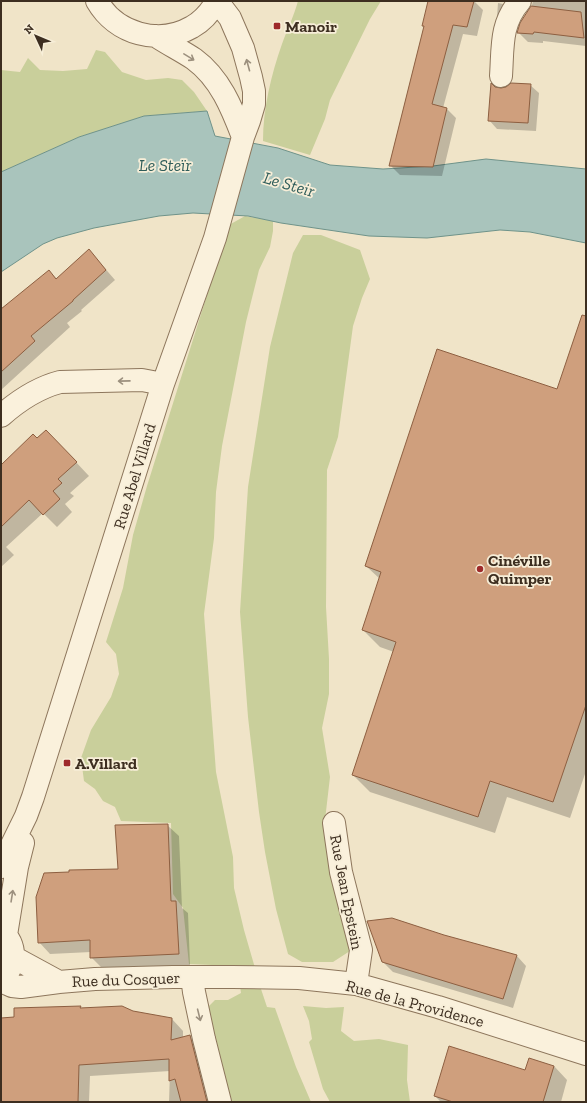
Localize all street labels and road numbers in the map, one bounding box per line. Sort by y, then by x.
street label: Rue Abel Villard [109,421,160,531]
street label: Rue Jean Epstein [326,833,367,952]
street label: Rue du Cosquer [71,968,181,991]
street label: Rue de la Providence [344,976,486,1031]

